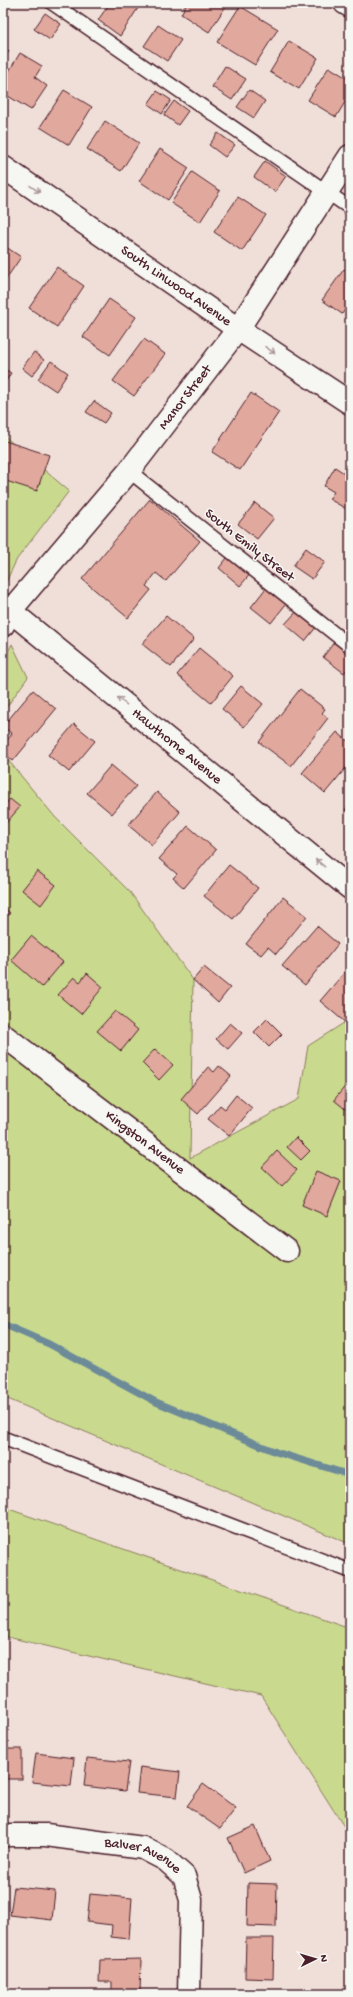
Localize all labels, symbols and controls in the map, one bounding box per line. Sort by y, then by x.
one-way arrow [29,186,41,194]
street label: South Linwood Avenue [117,242,235,331]
one-way arrow [265,346,276,354]
street label: Manor Street [155,361,216,433]
street label: South Emily Street [201,506,298,587]
one-way arrow [116,697,127,706]
street label: Hawthorne Avenue [128,705,226,789]
one-way arrow [314,859,325,867]
street label: Kingston Avenue [101,1107,189,1179]
street label: Balver Avenue [102,1834,185,1878]
north arrow [295,1939,335,1979]
text: N [317,1954,329,1962]

